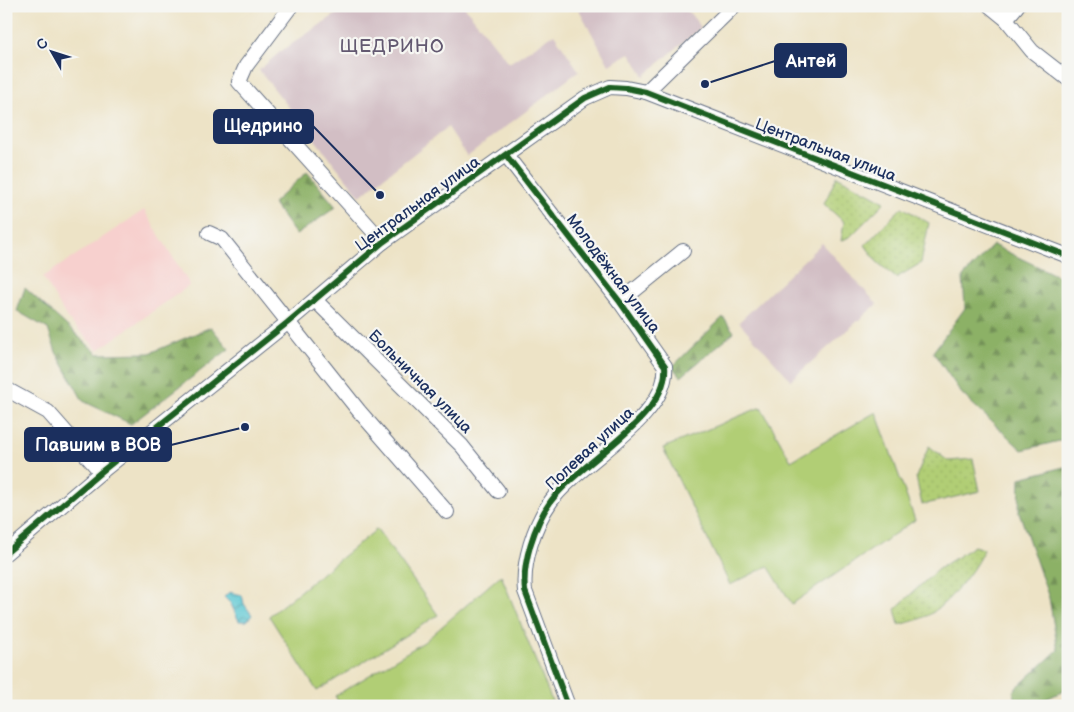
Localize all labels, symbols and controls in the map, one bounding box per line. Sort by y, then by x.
north arrow [28,28,78,78]
text: С [33,35,52,53]
district label: ЩЕДРИНО [339,35,445,58]
callout: Антей [775,44,846,77]
text: Антей [785,51,836,72]
callout: Щедрино [214,110,313,143]
street label: Центральная улица [752,115,899,186]
text: Щедрино [223,116,303,137]
street label: Центральная улица [352,152,484,256]
street label: Молодёжная улица [562,211,664,338]
street label: Больничная улица [364,326,476,438]
street label: Полевая улица [542,403,638,495]
callout: Павшим в ВОВ [25,428,171,461]
text: Павшим в ВОВ [35,435,161,456]

